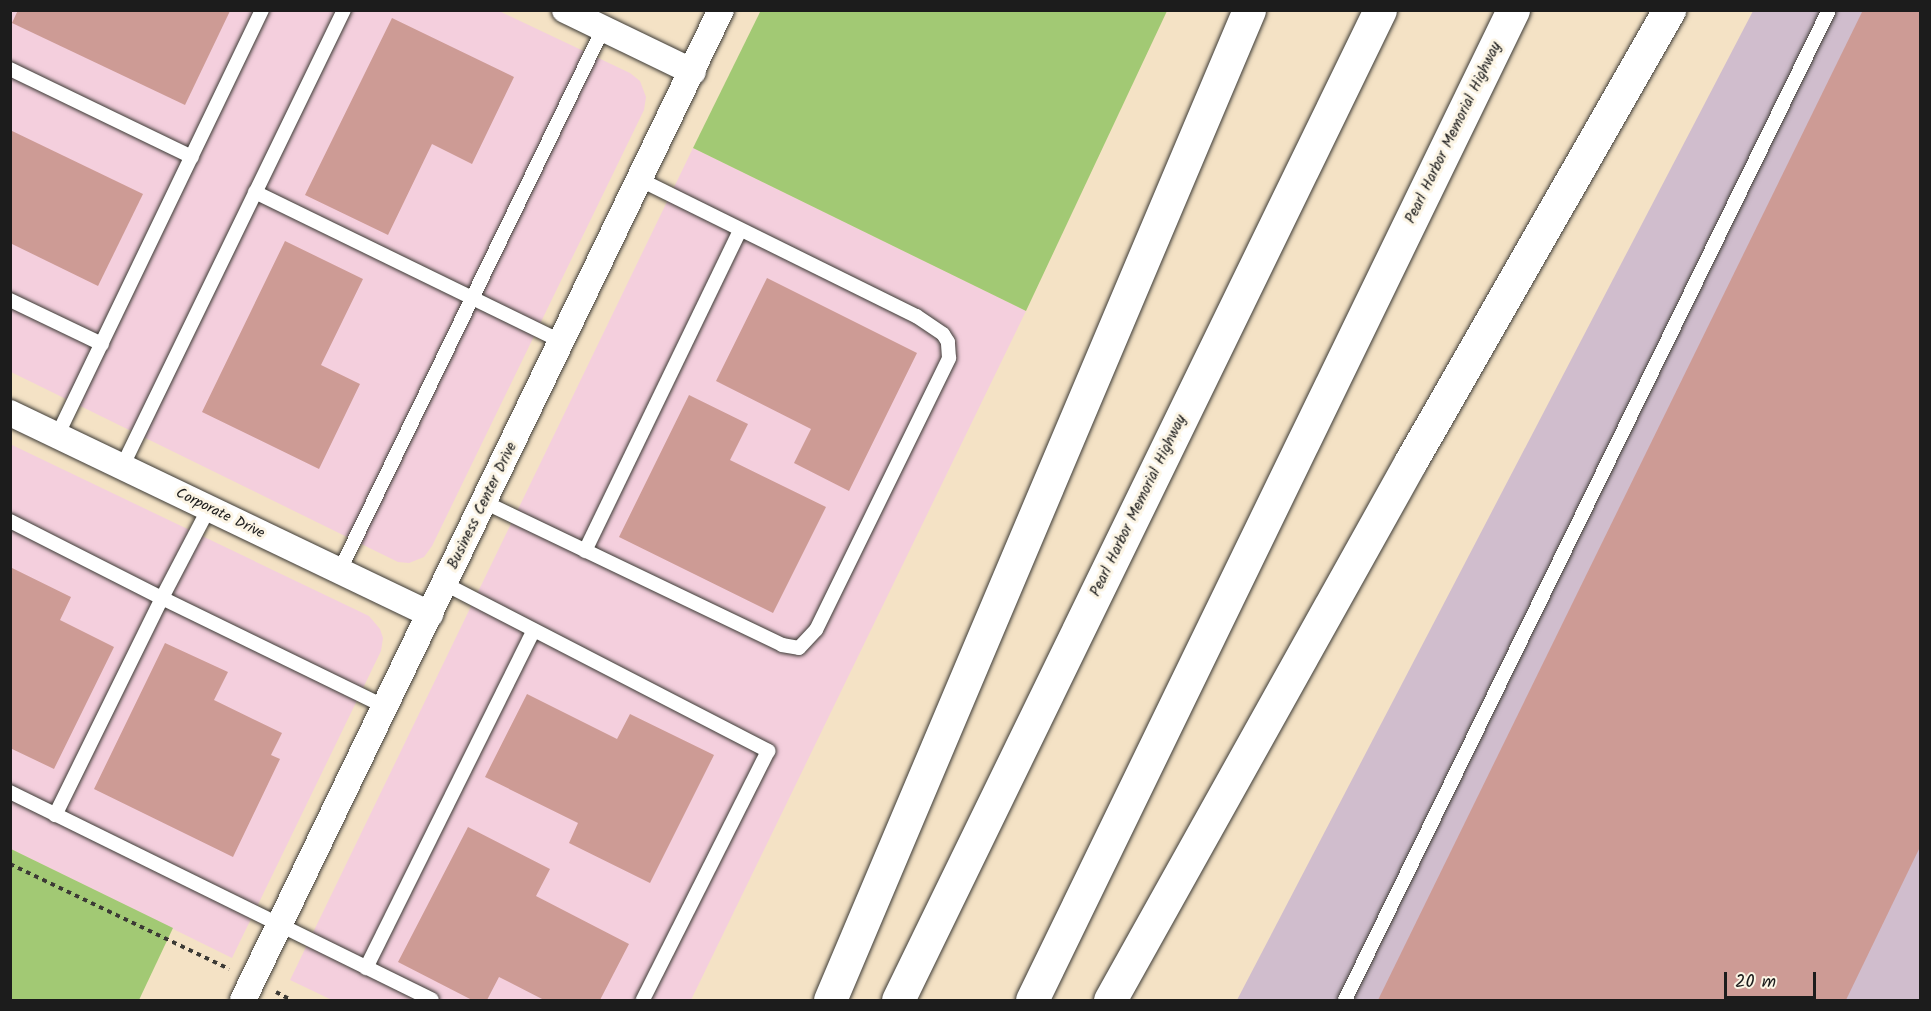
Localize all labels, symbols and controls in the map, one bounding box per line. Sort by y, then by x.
street label: Pearl Harbor Memorial Highway [1402,39,1506,227]
street label: Pearl Harbor Memorial Highway [1087,412,1191,600]
street label: Business Center Drive [444,440,522,572]
street label: Corporate Drive [173,485,267,543]
scale bar [1727,960,1818,998]
text: 20 m [1735,968,1776,997]

